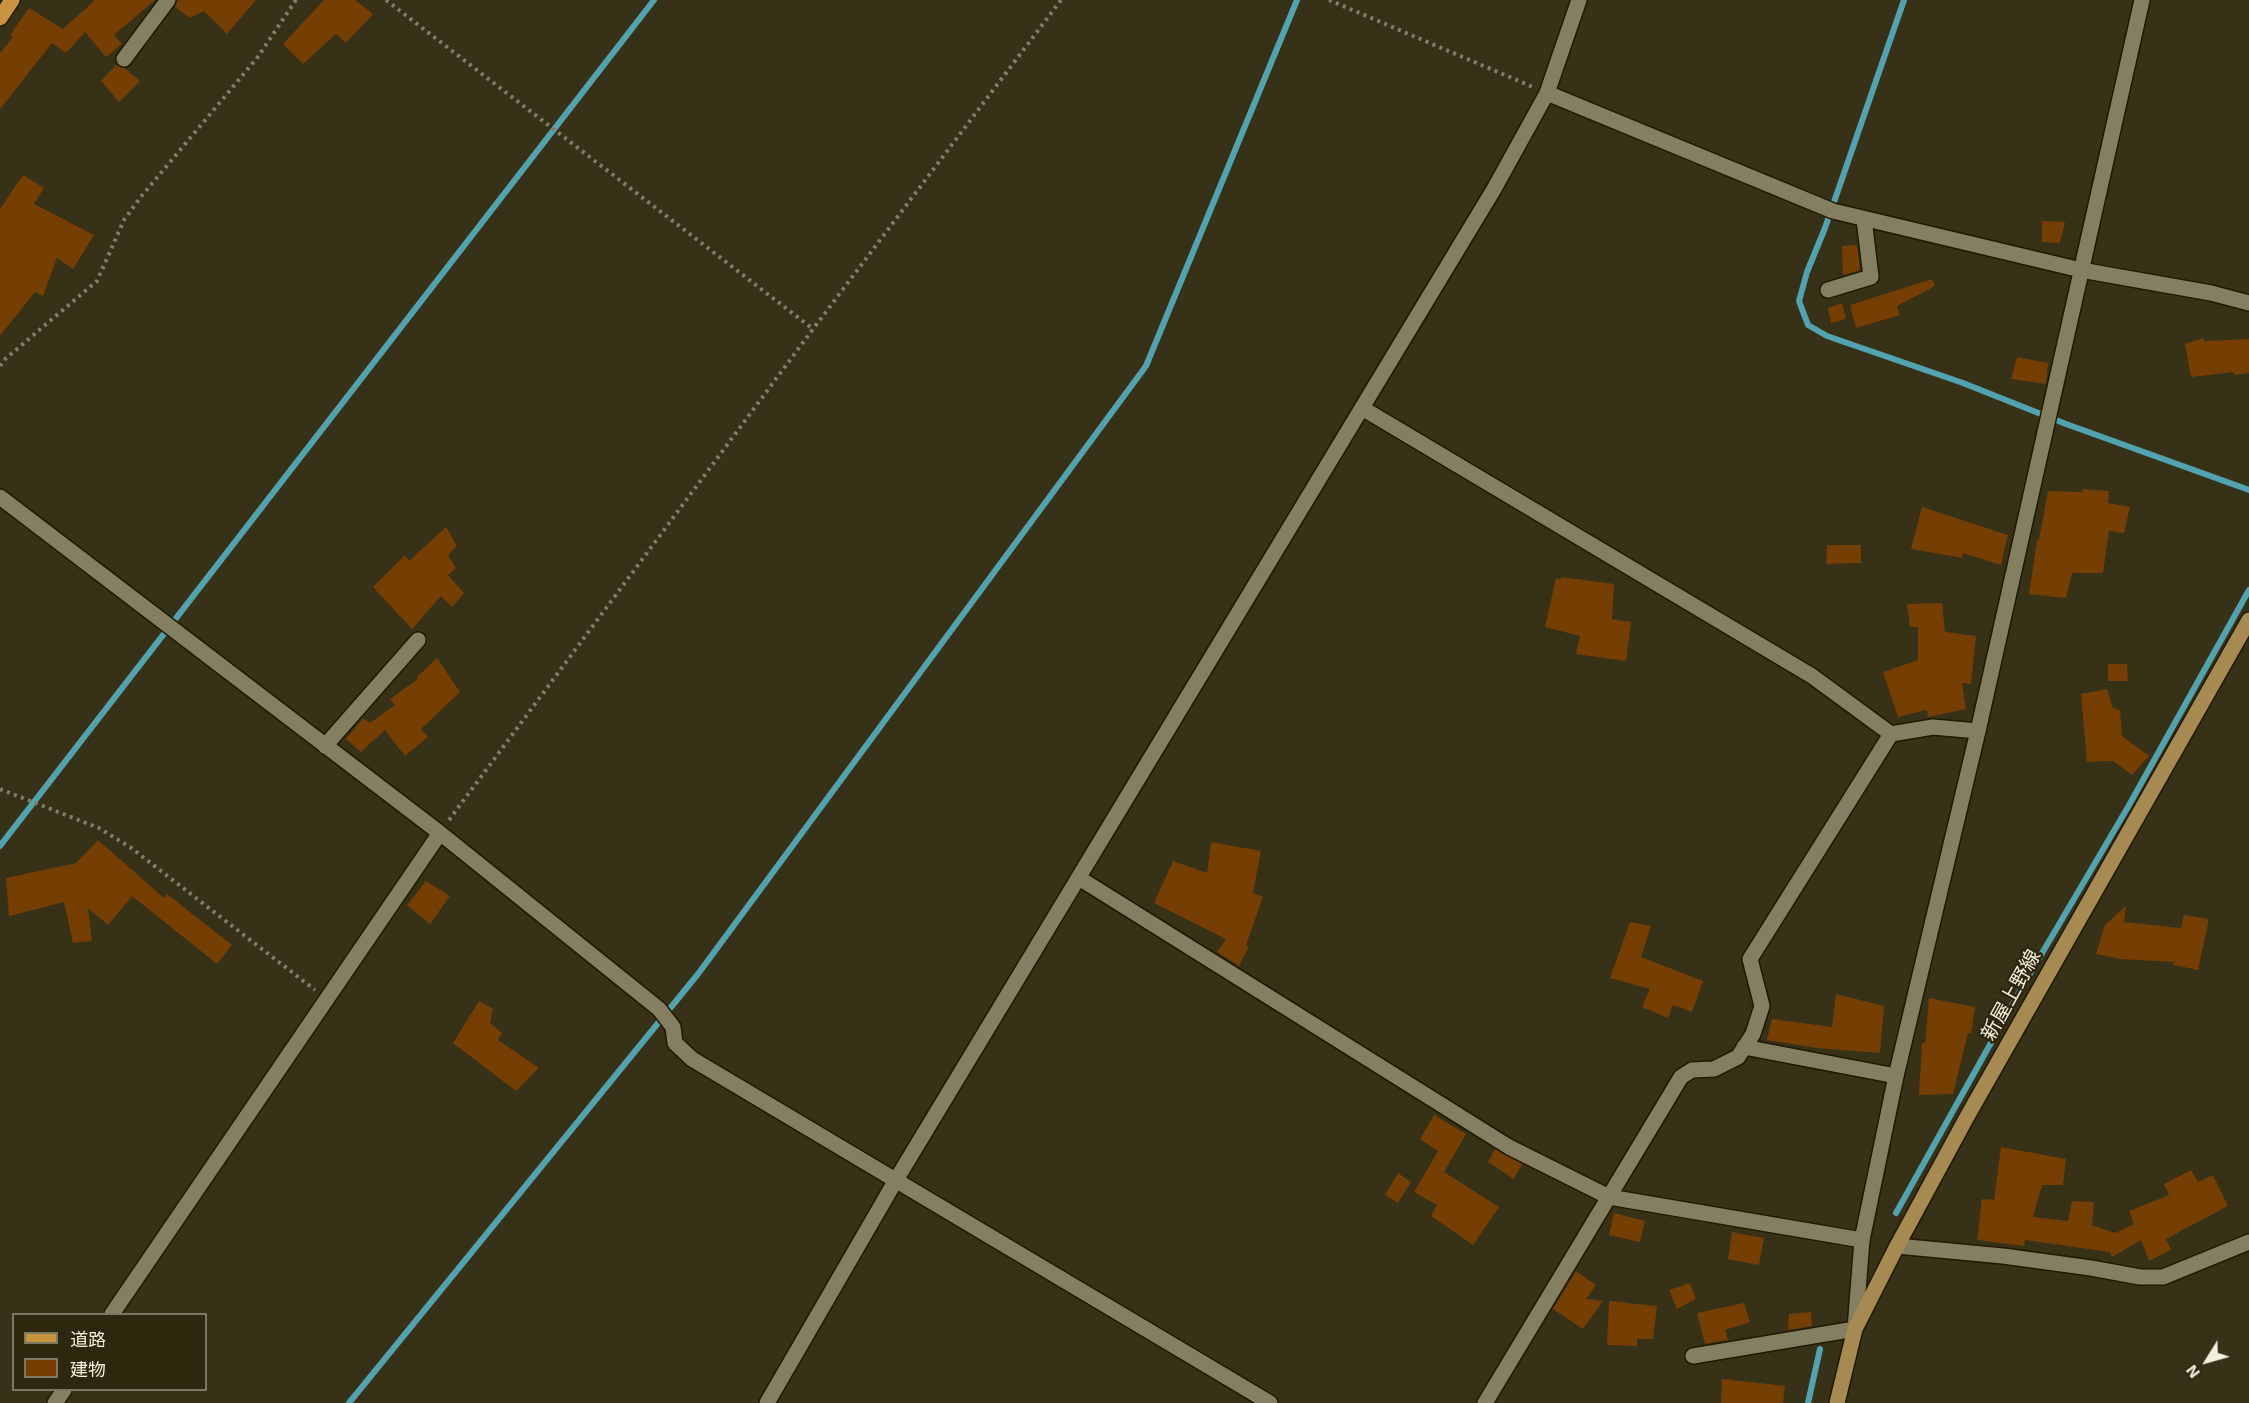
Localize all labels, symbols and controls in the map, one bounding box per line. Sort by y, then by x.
street label: 新屋上野線 [1976,945,2046,1045]
legend [12,1313,207,1391]
text: 道路 [70,1328,106,1350]
north arrow [2177,1331,2237,1391]
text: 建物 [70,1358,106,1380]
text: N [2181,1362,2203,1382]

